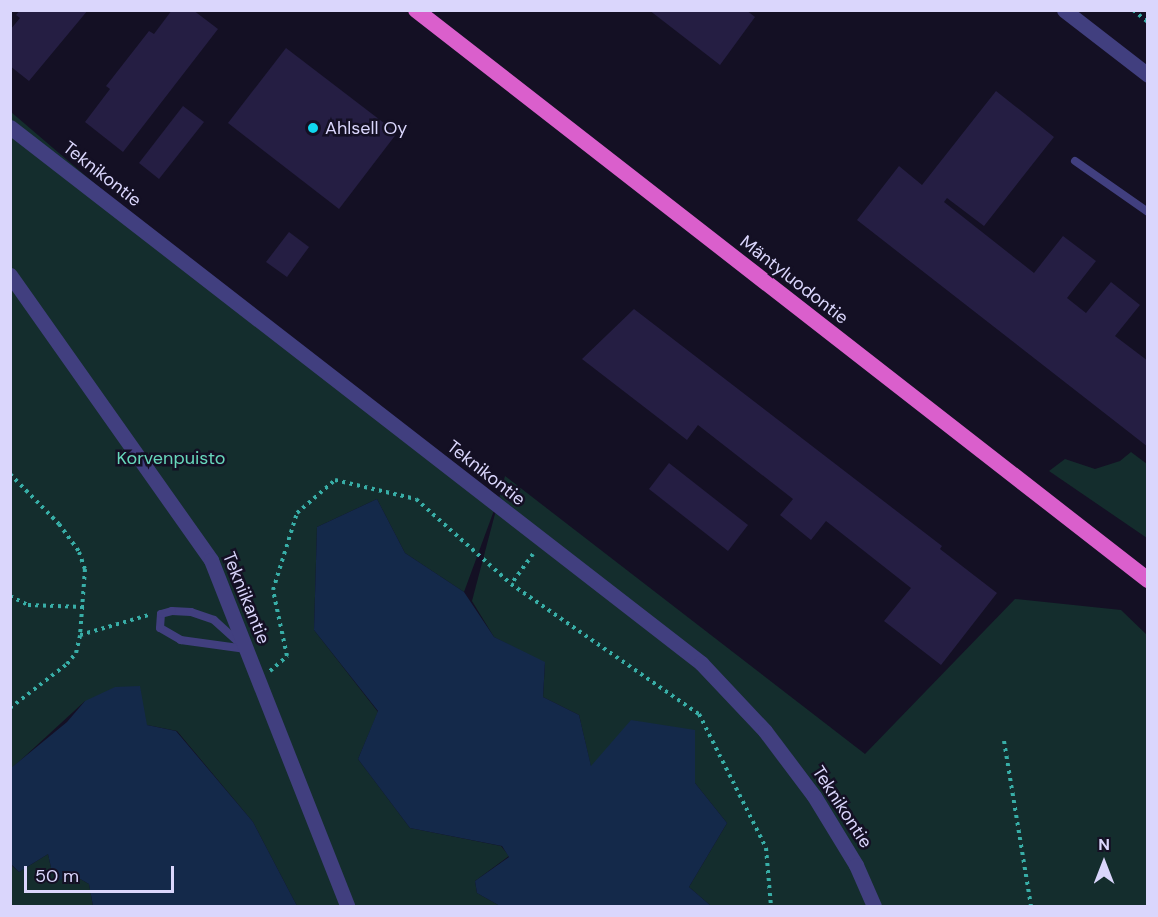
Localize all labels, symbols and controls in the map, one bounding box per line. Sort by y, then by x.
place label: Ahlsell Oy [325,117,407,139]
marker: Ahlsell Oy [306,121,320,135]
street label: Teknikontie [59,137,145,211]
street label: Mäntyluodontie [736,231,852,329]
street label: Teknikontie [443,436,529,510]
park label: Korvenpuisto [117,447,225,469]
street label: Tekniikantie [218,549,274,647]
street label: Teknikontie [807,762,877,852]
north arrow [1074,833,1134,893]
text: N [1098,834,1110,855]
scale bar [27,854,177,892]
text: 50 m [35,864,79,888]

